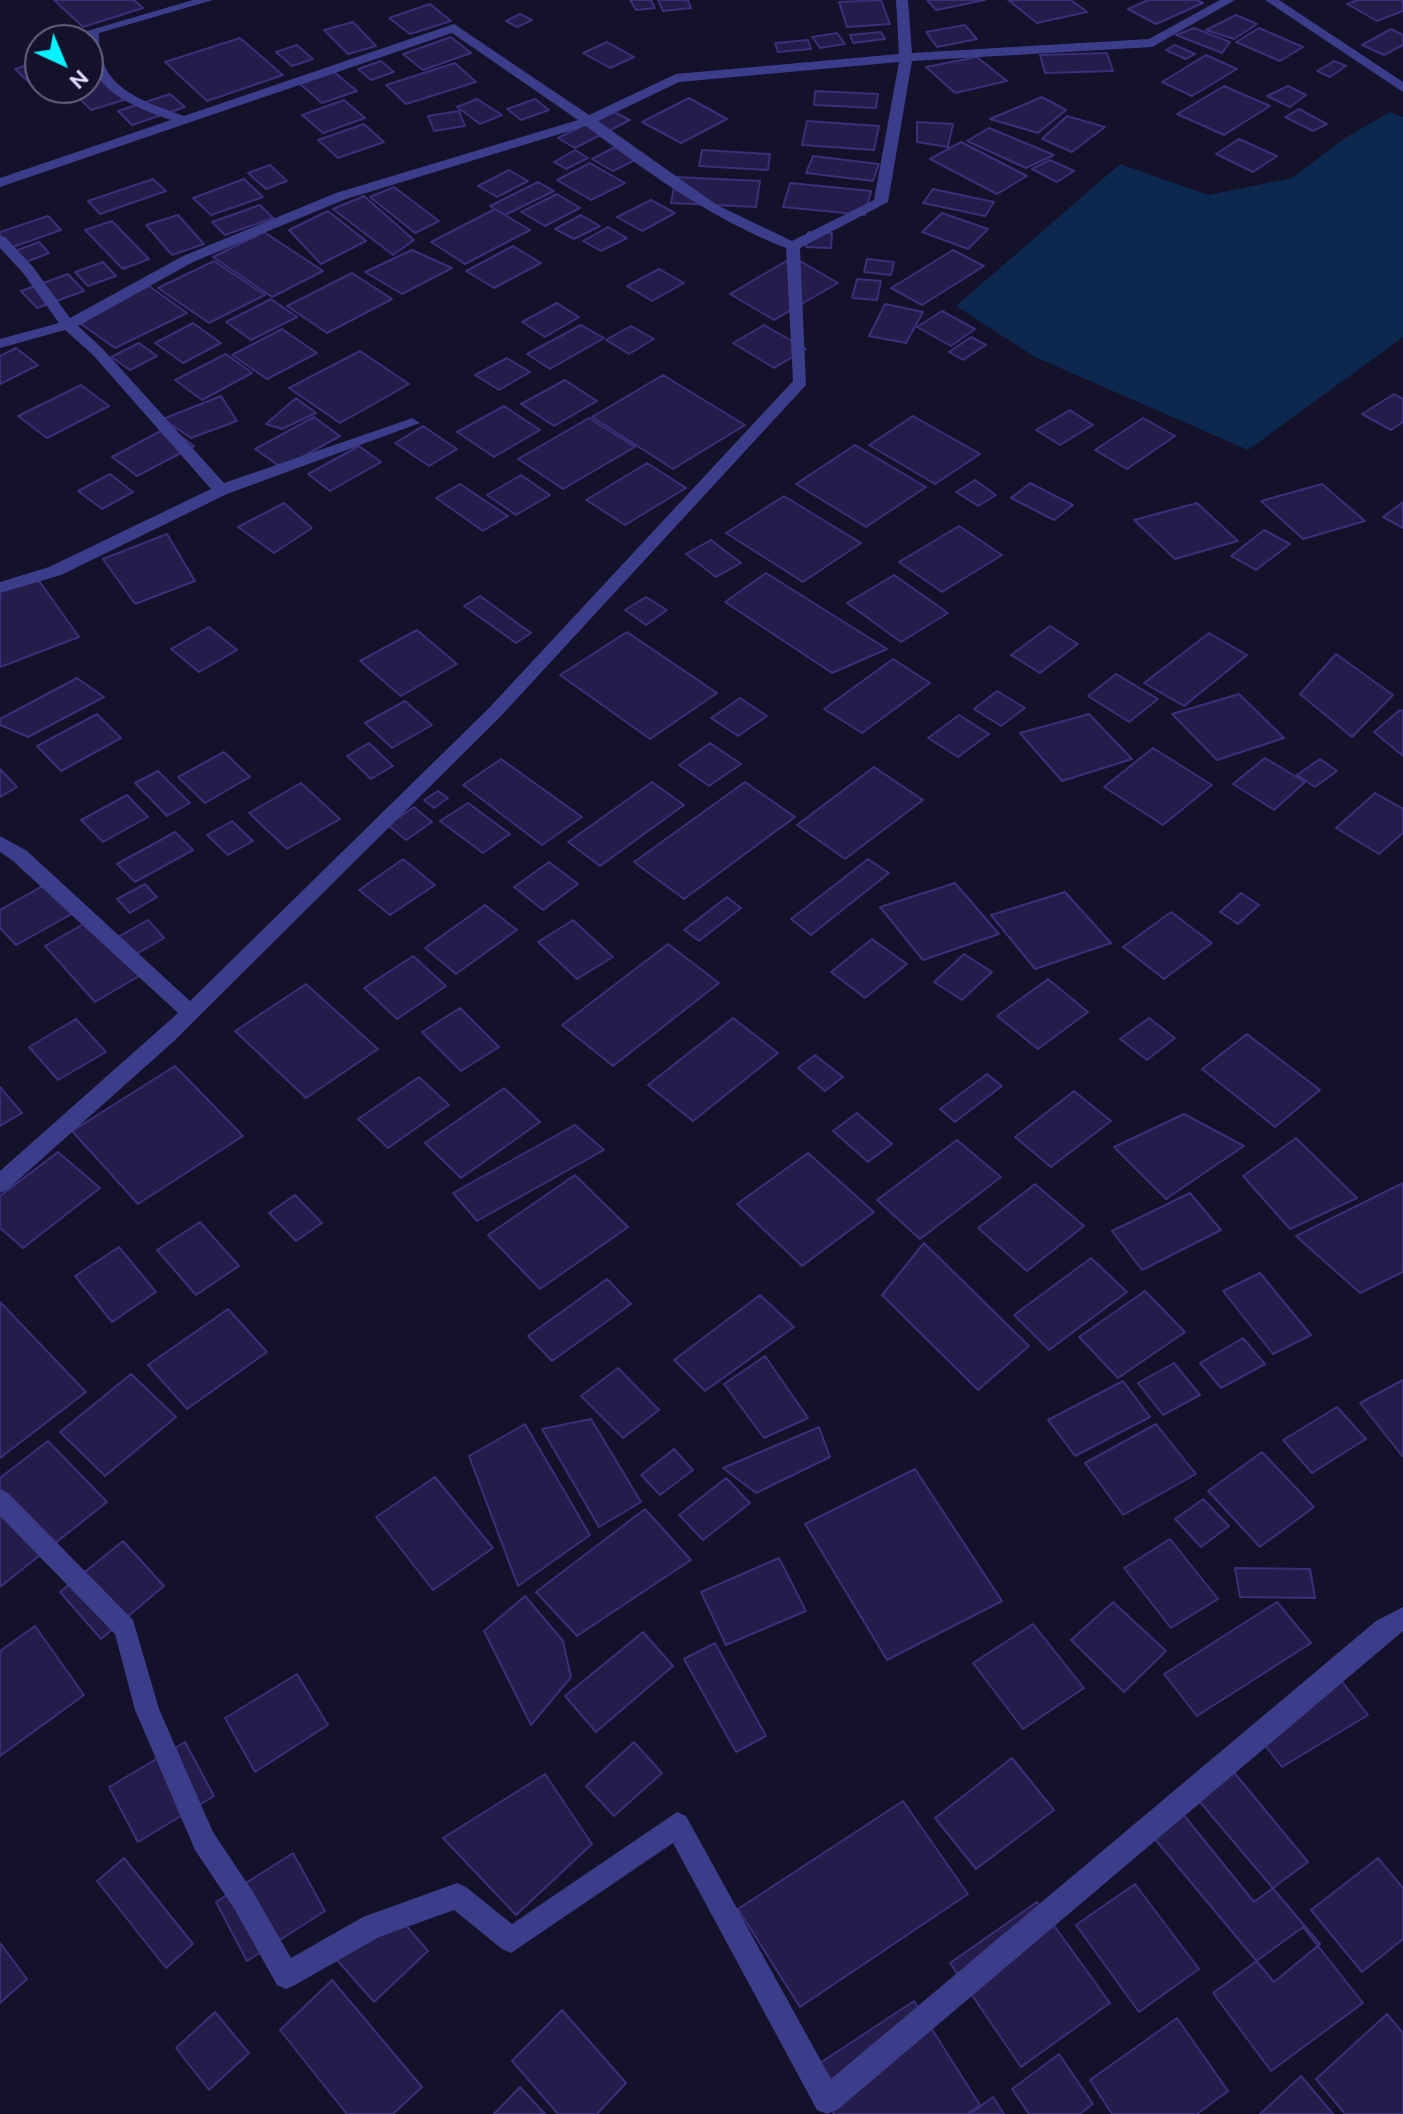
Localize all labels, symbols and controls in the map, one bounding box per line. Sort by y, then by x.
north arrow [24,24,104,104]
text: N [65,65,94,95]

